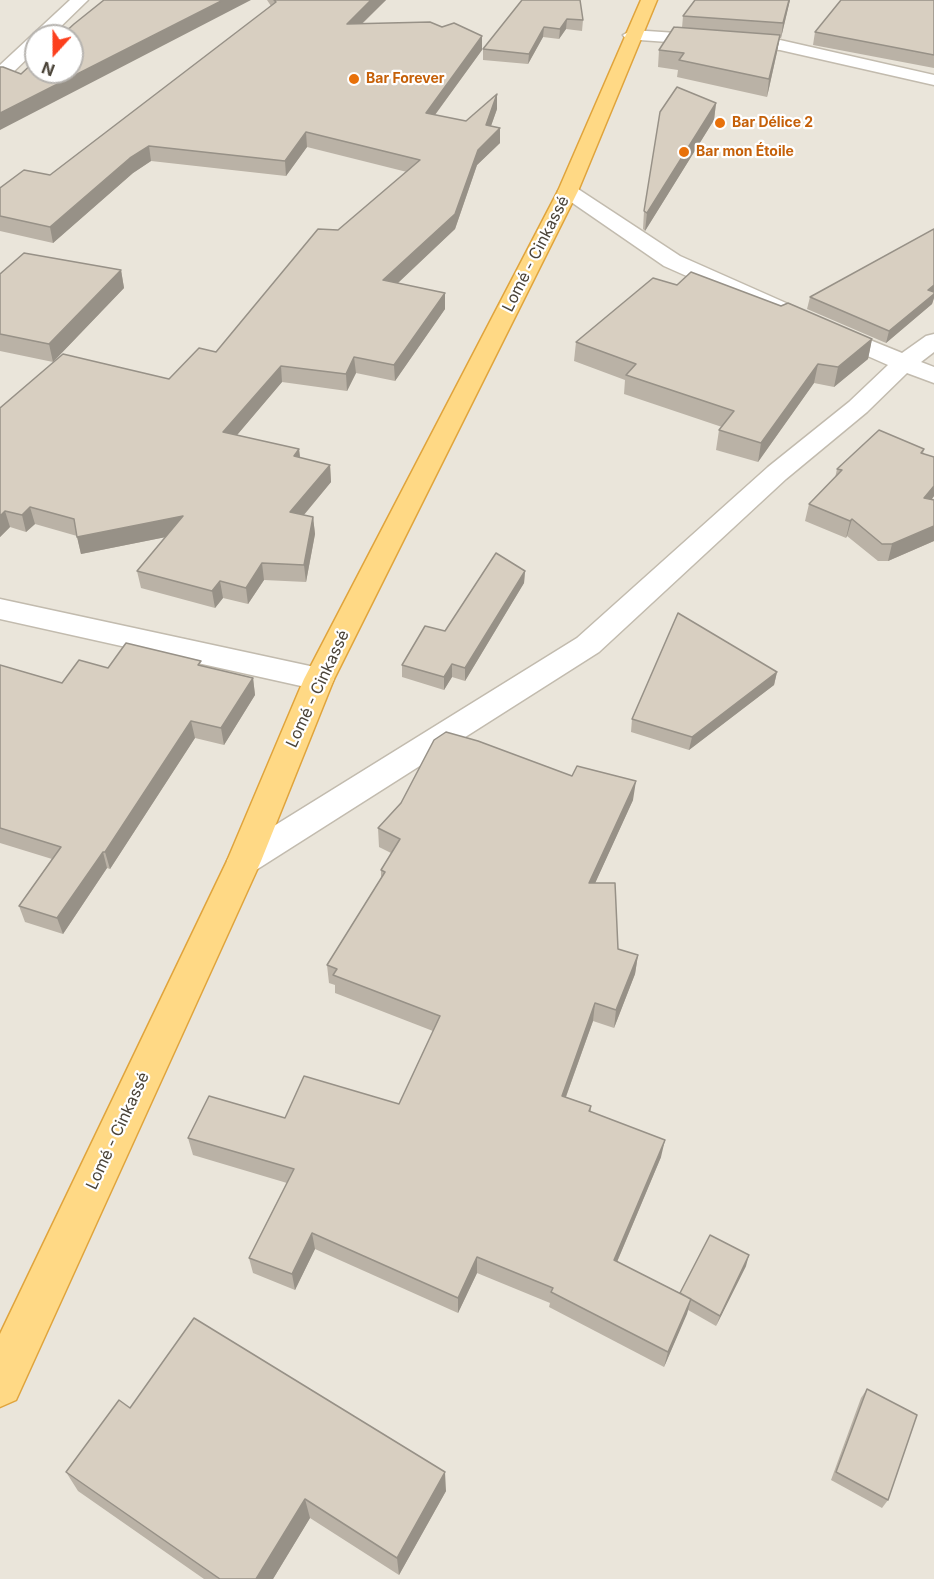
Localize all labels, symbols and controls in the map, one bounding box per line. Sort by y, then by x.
north arrow [24,24,84,84]
text: N [39,57,58,80]
place label: Bar Forever [366,71,444,87]
marker: Bar Forever [347,72,361,86]
place label: Bar Délice 2 [732,115,813,131]
marker: Bar Délice 2 [713,116,727,130]
place label: Bar mon Étoile [696,144,794,160]
marker: Bar mon Étoile [677,145,691,159]
street label: Lomé - Cinkassé [499,193,573,315]
street label: Lomé - Cinkassé [282,627,354,751]
street label: Lomé - Cinkassé [82,1069,154,1193]

